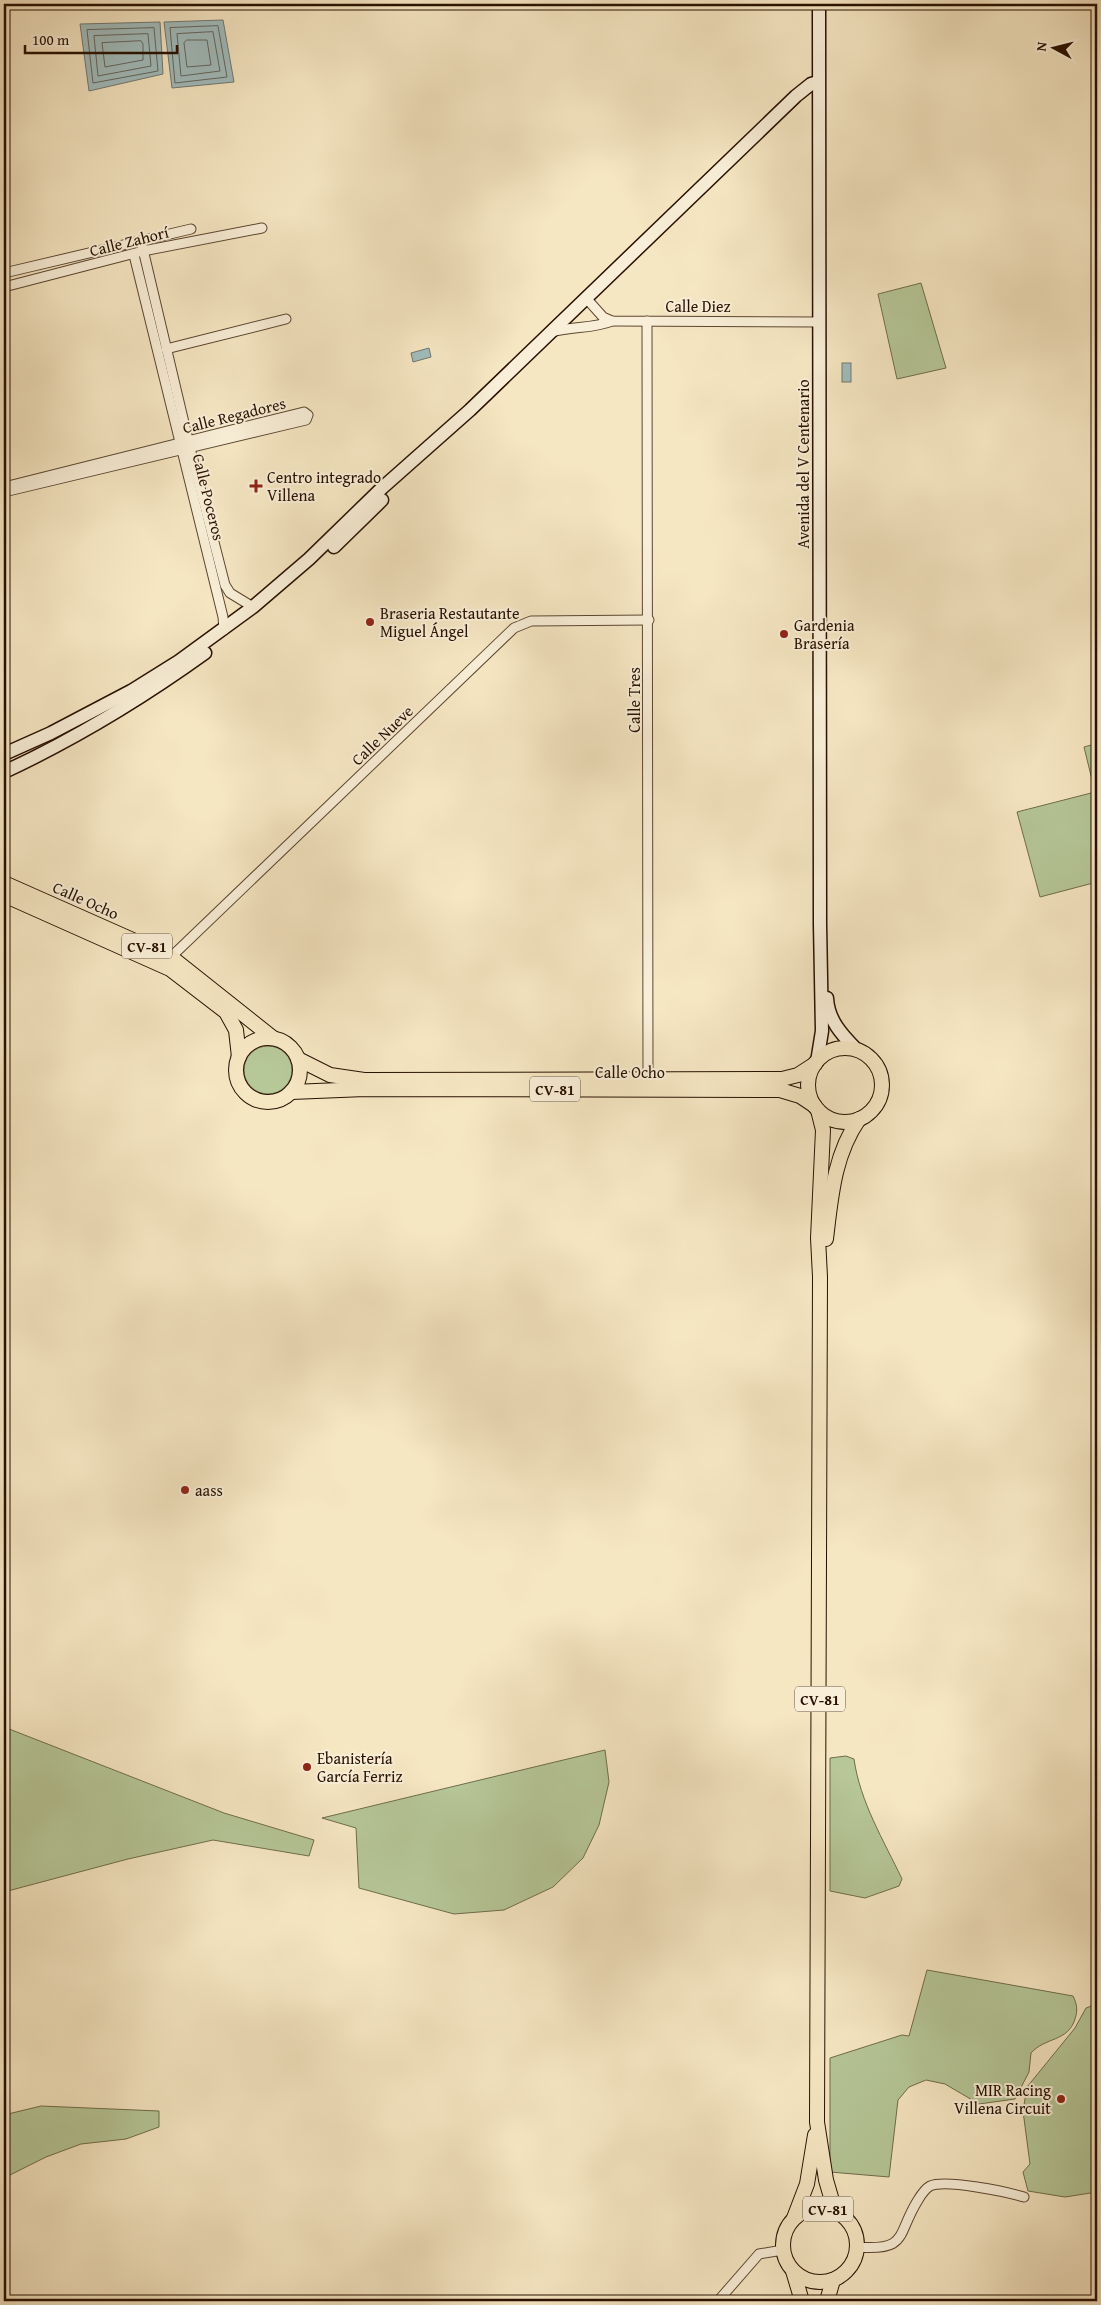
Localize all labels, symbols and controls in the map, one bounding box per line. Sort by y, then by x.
scale bar [25,22,178,54]
north arrow [1028,22,1078,72]
text: 100 m [32,29,70,50]
text: N [1031,40,1052,52]
street label: Calle Zahorí [87,219,171,262]
street label: Calle Diez [666,294,731,318]
street label: Avenida del V Centenario [791,379,815,549]
street label: Calle Regadores [180,391,288,439]
street label: Calle Poceros [187,451,231,543]
place label: Centro integrado Villena [267,465,381,507]
marker: Centro integrado Villena [249,479,263,493]
place label: Braseria Restautante Miguel Ángel [380,601,519,643]
place label: Gardenia Brasería [794,613,855,655]
marker: Braseria Restautante Miguel Ángel [364,616,376,628]
marker: Gardenia Brasería [778,628,790,640]
street label: Calle Tres [622,667,646,733]
street label: Calle Nueve [346,699,418,771]
street label: Calle Ocho [49,875,123,925]
road number: CV-81 [122,934,172,958]
street label: Calle Ocho [595,1060,665,1084]
road number: CV-81 [530,1076,580,1102]
place label: aass [195,1478,223,1502]
marker: aass [179,1484,191,1496]
road number: CV-81 [795,1686,845,1712]
place label: Ebanistería García Ferriz [317,1746,402,1788]
marker: Ebanistería García Ferriz [301,1761,313,1773]
place label: MIR Racing Villena Circuit [954,2078,1051,2120]
marker: MIR Racing Villena Circuit [1055,2093,1067,2105]
road number: CV-81 [803,2196,853,2222]

